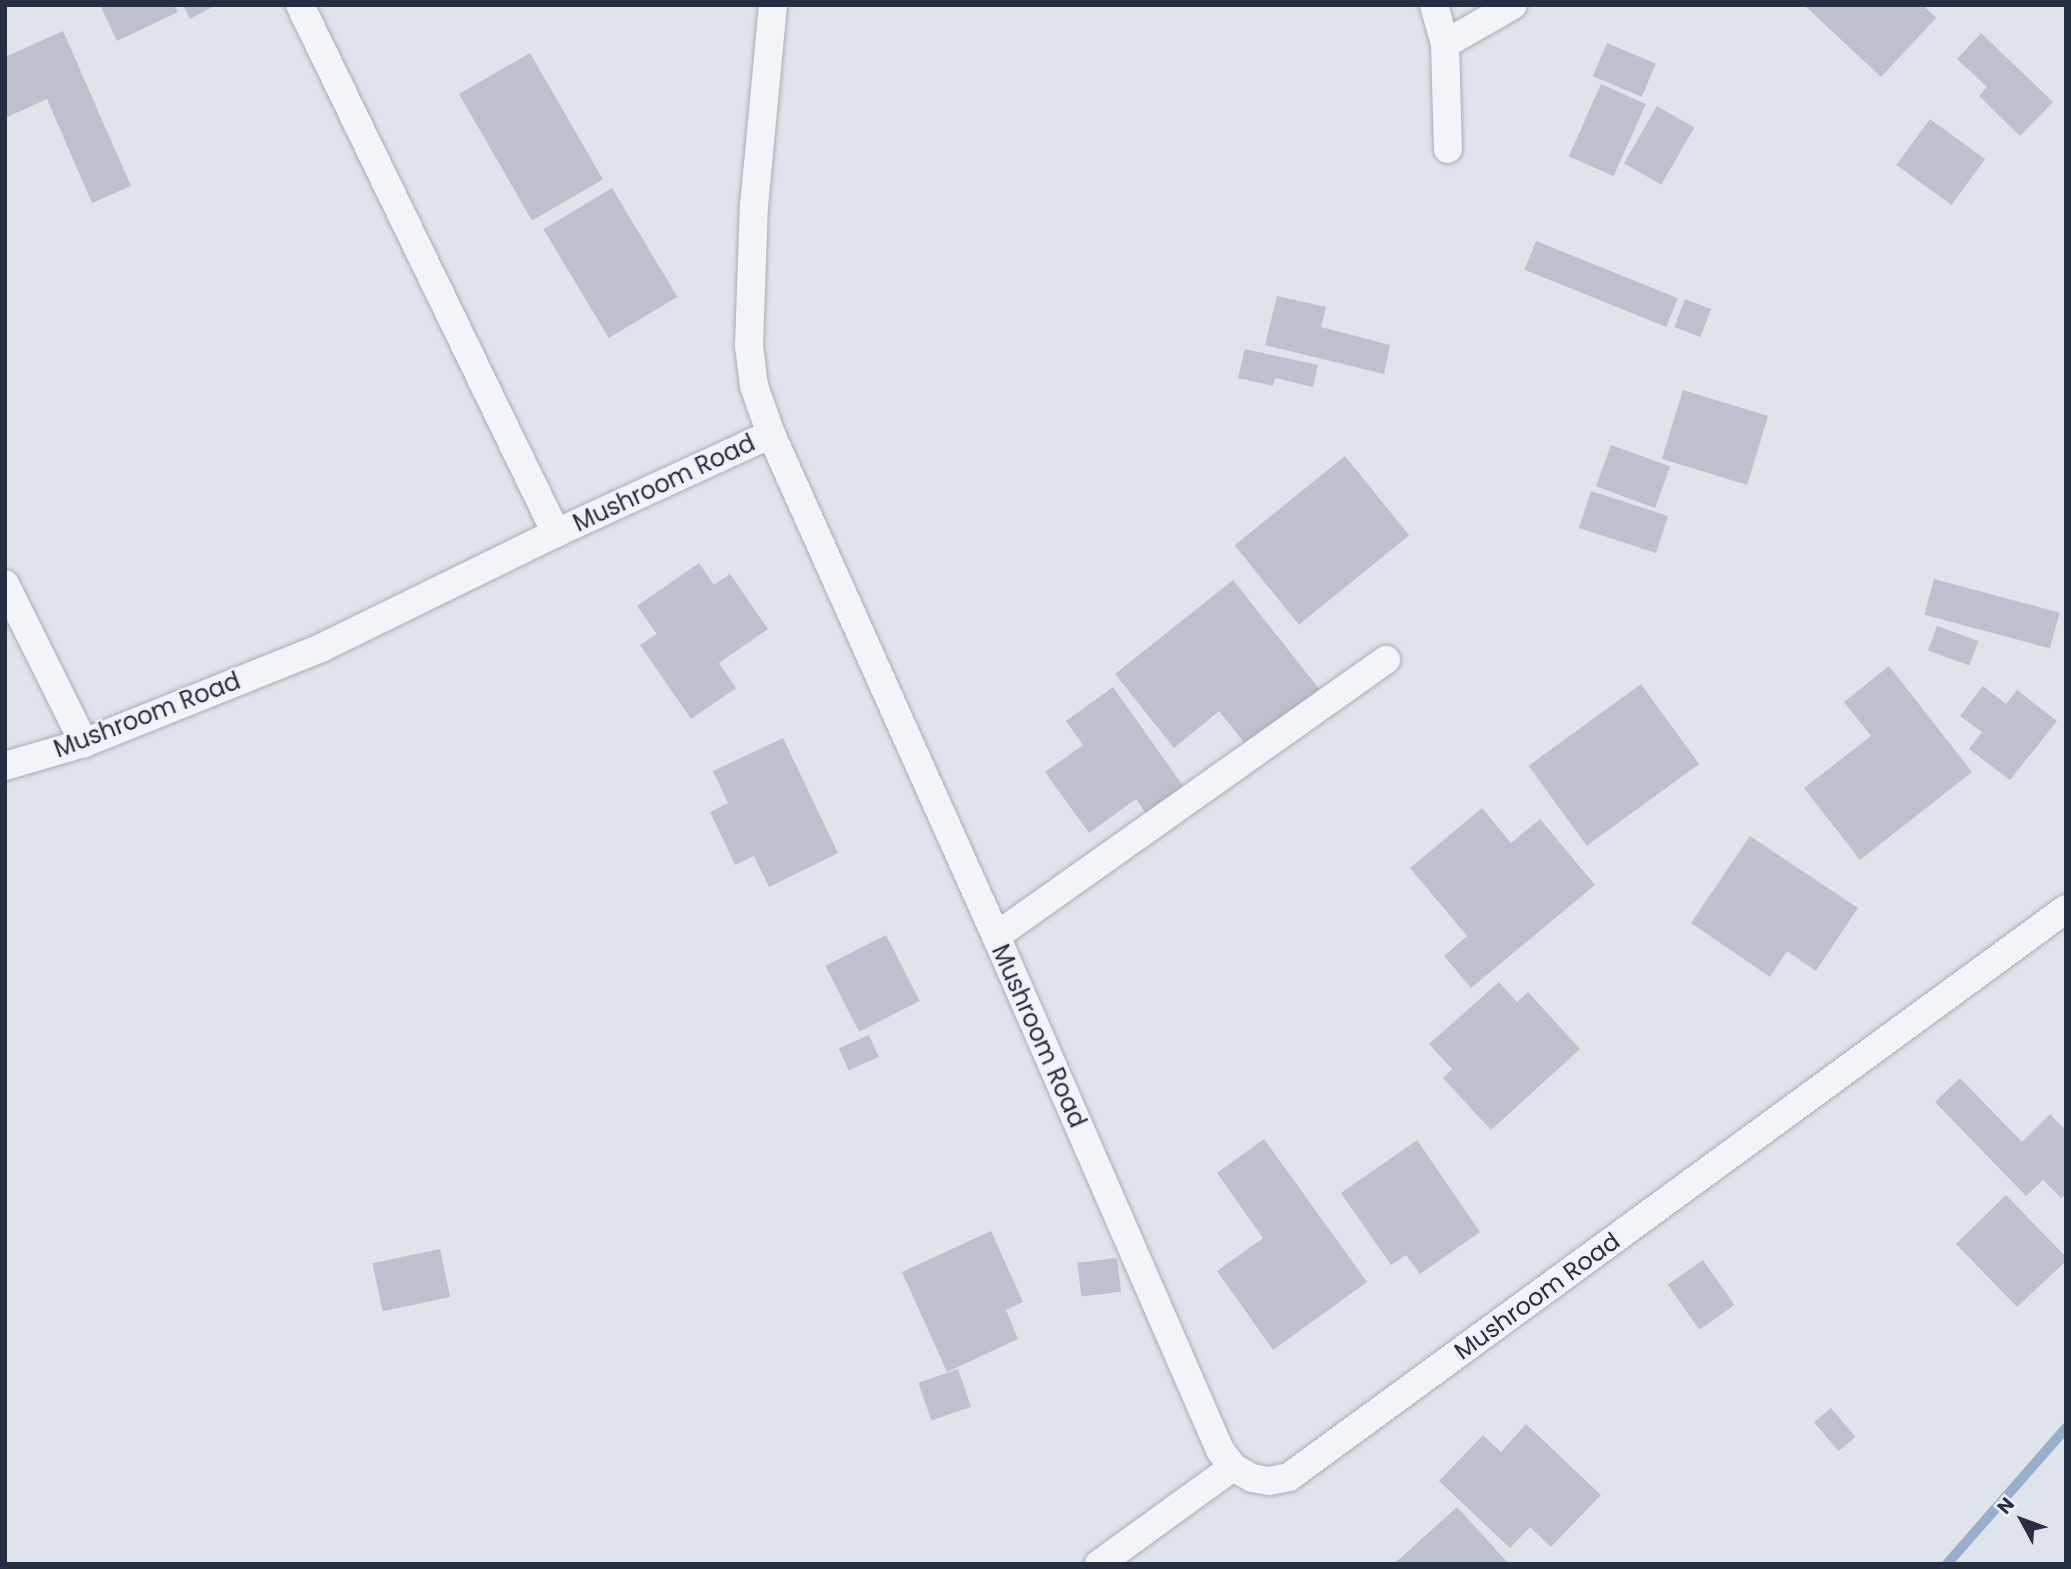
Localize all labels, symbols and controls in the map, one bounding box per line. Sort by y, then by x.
street label: Mushroom Road [569,428,759,538]
street label: Mushroom Road [50,666,244,764]
street label: Mushroom Road [986,940,1092,1132]
street label: Mushroom Road [1449,1226,1625,1366]
north arrow [1987,1485,2057,1555]
text: N [1991,1492,2021,1520]

